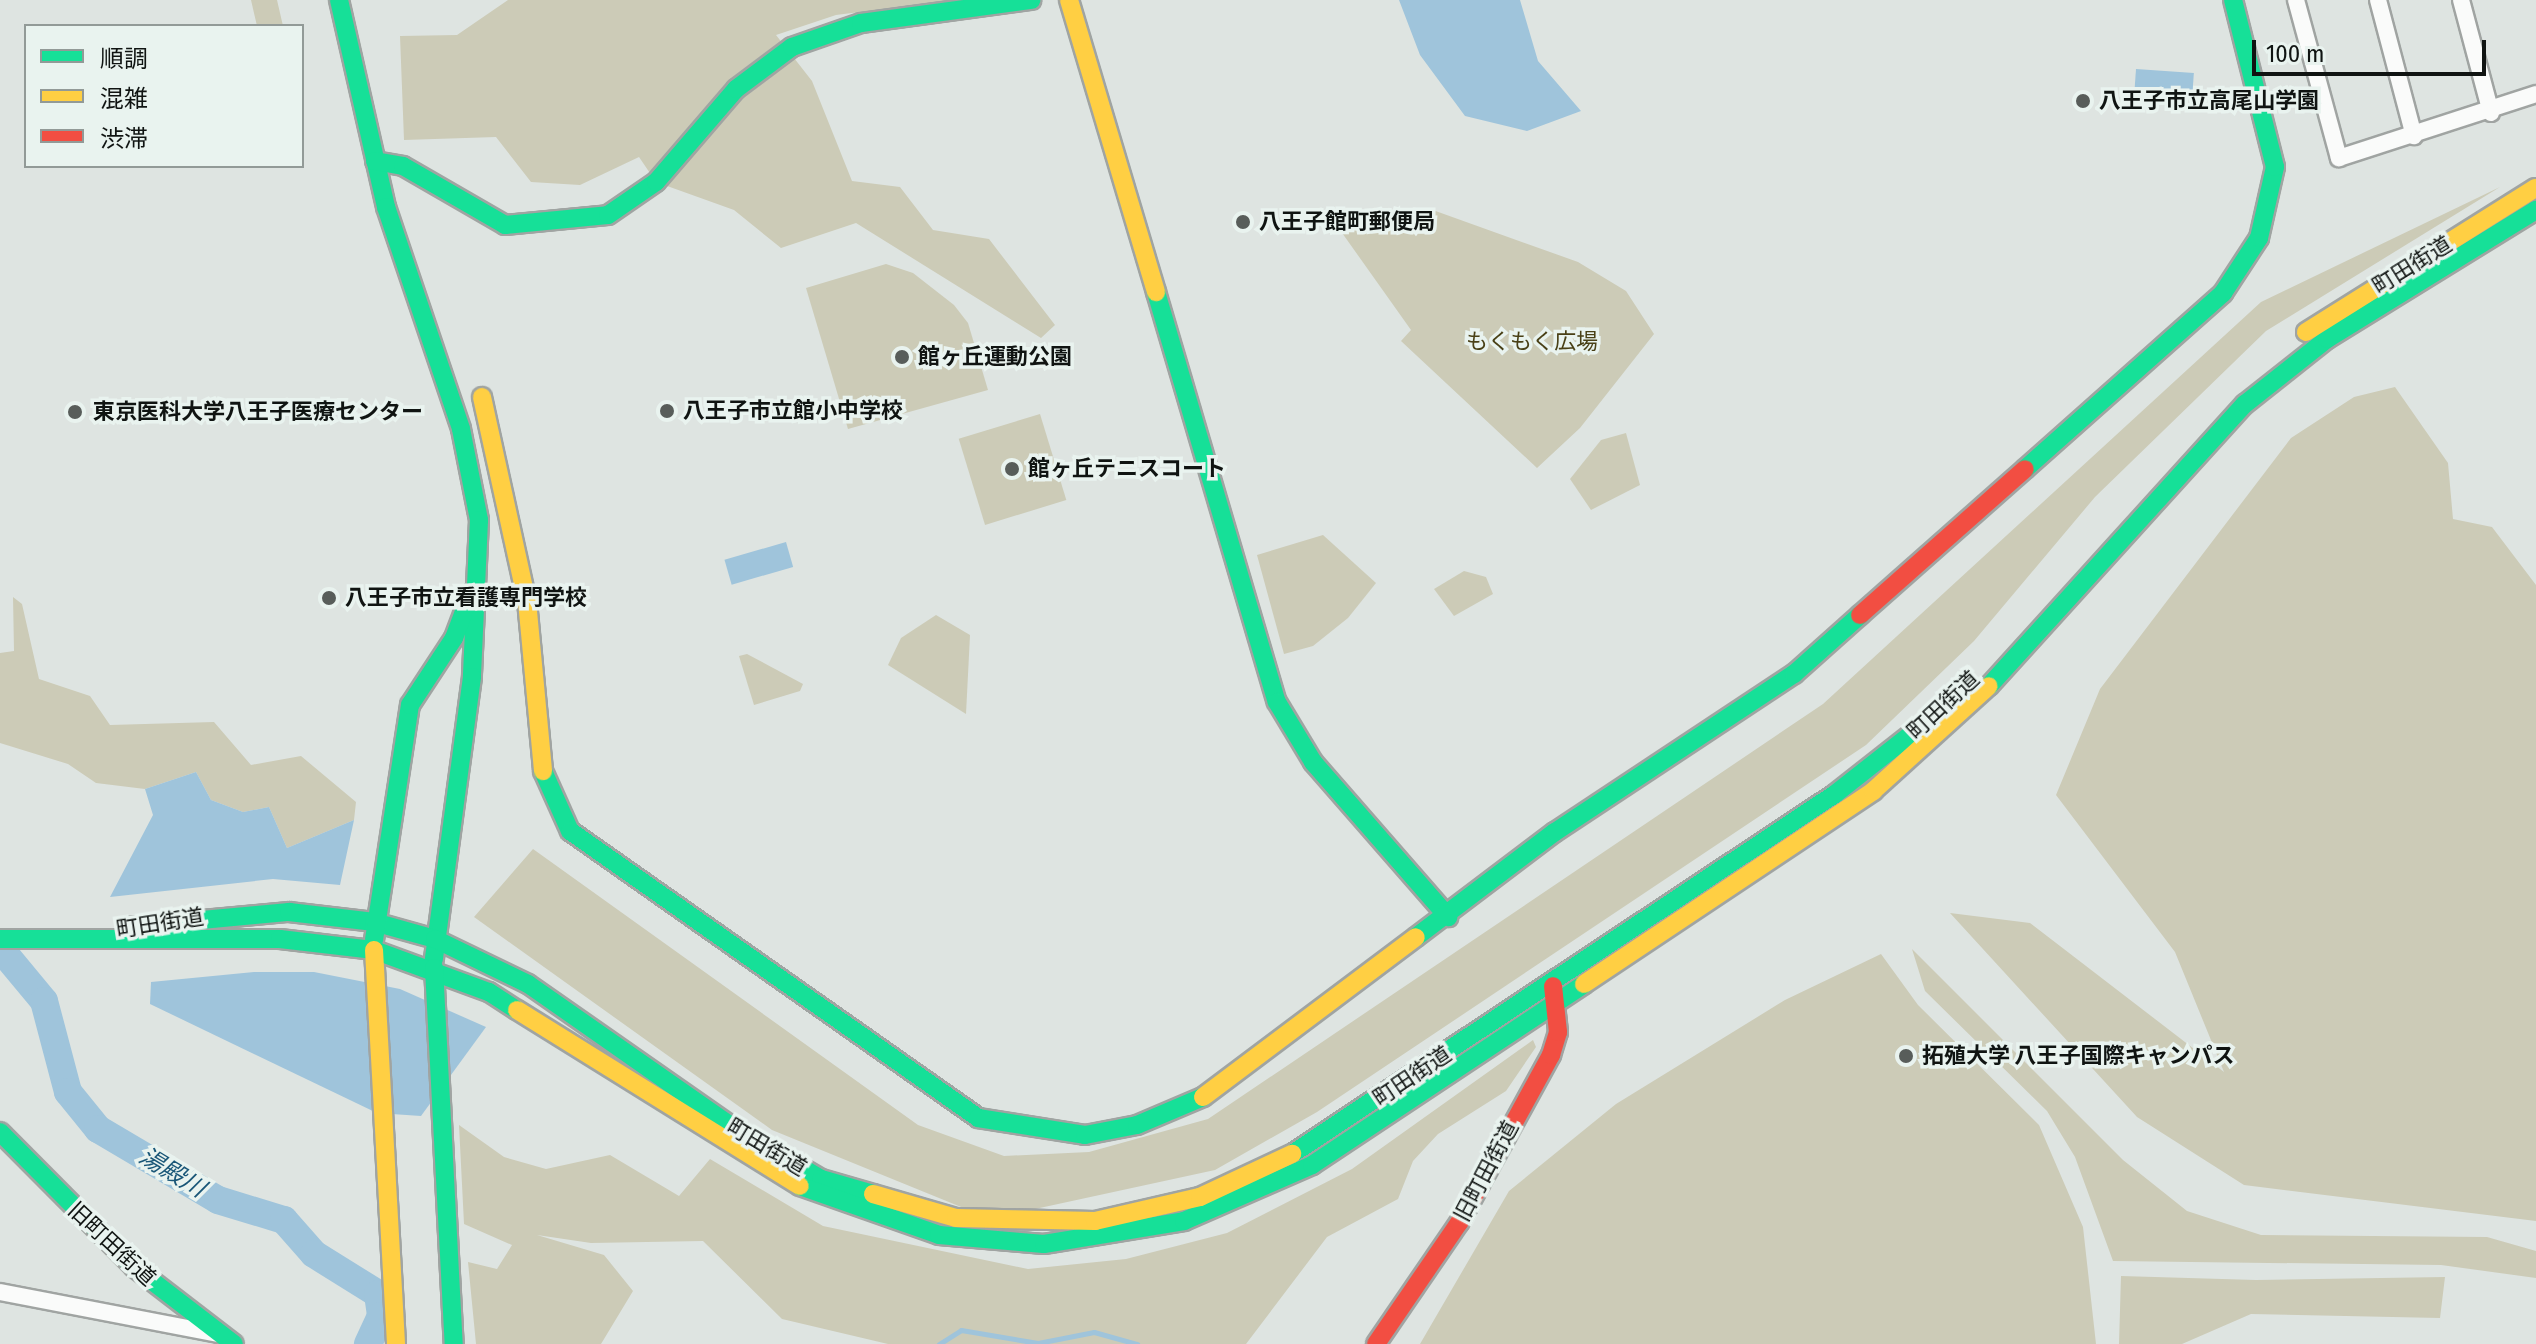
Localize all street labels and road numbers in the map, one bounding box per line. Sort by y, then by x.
street label: 町田街道 [2368,230,2456,300]
street label: 町田街道 [1902,665,1984,745]
street label: 町田街道 [114,903,206,943]
street label: 町田街道 [1368,1040,1456,1112]
street label: 町田街道 [722,1113,812,1181]
street label: 旧町田街道 [1449,1116,1523,1226]
street label: 旧町田街道 [63,1197,161,1291]

